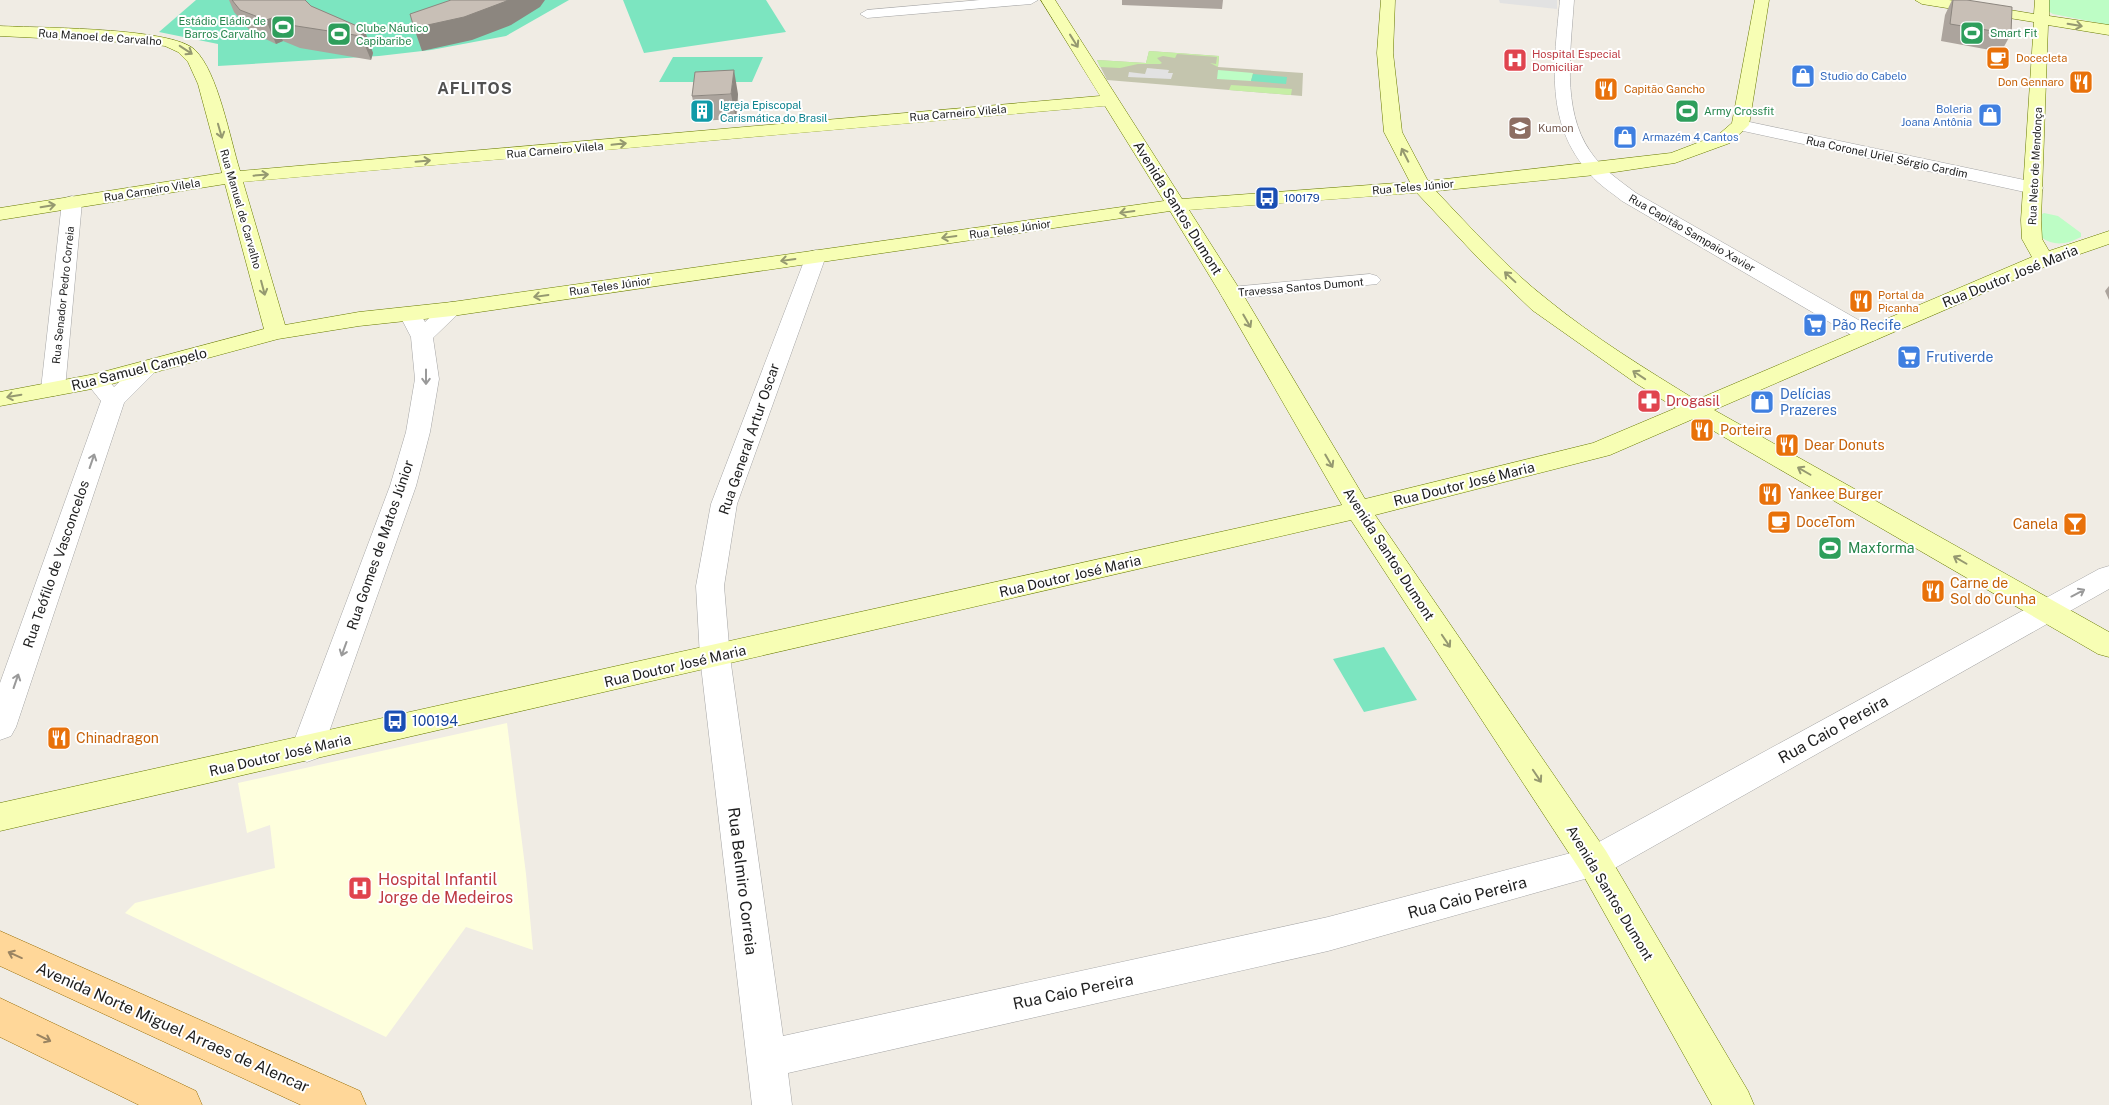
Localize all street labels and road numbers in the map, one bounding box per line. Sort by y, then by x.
street label: Rua Manoel de Carvalho [38,27,162,47]
street label: Rua Carneiro Vilela [909,103,1007,123]
street label: Rua Neto de Mendonça [2026,107,2045,225]
street label: Rua Coronel Uriel Sérgio Cardim [1805,134,1969,180]
street label: Avenida Santos Dumont [1130,138,1226,278]
street label: Rua Carneiro Vilela [506,140,604,160]
street label: Rua Manuel de Carvalho [218,148,264,270]
street label: Rua Carneiro Vilela [103,176,201,204]
street label: Rua Teles Júnior [1372,177,1454,197]
street label: Rua Capitão Sampaio Xavier [1627,192,1757,274]
street label: Rua Teles Júnior [968,217,1052,241]
street label: Rua Senador Pedro Correia [50,226,76,364]
street label: Rua Doutor José Maria [1940,241,2080,311]
street label: Rua Teles Júnior [568,274,652,298]
street label: Travessa Santos Dumont [1238,276,1364,298]
street label: Rua Samuel Campelo [70,344,208,394]
street label: Rua General Artur Oscar [716,361,782,517]
street label: Rua Gomes de Matos Júnior [343,458,417,632]
street label: Rua Doutor José Maria [1392,459,1536,509]
street label: Rua Teófilo de Vasconcelos [20,478,92,650]
street label: Avenida Santos Dumont [1340,485,1438,623]
street label: Rua Doutor José Maria [998,552,1142,600]
street label: Rua Doutor José Maria [603,642,747,690]
street label: Rua Caio Pereira [1775,691,1891,767]
street label: Rua Doutor José Maria [208,731,352,779]
street label: Rua Belmiro Correia [724,806,761,956]
street label: Avenida Santos Dumont [1563,823,1657,963]
street label: Rua Caio Pereira [1406,872,1529,923]
street label: Avenida Norte Miguel Arraes de Alencar [33,958,312,1097]
street label: Rua Caio Pereira [1011,969,1135,1014]

